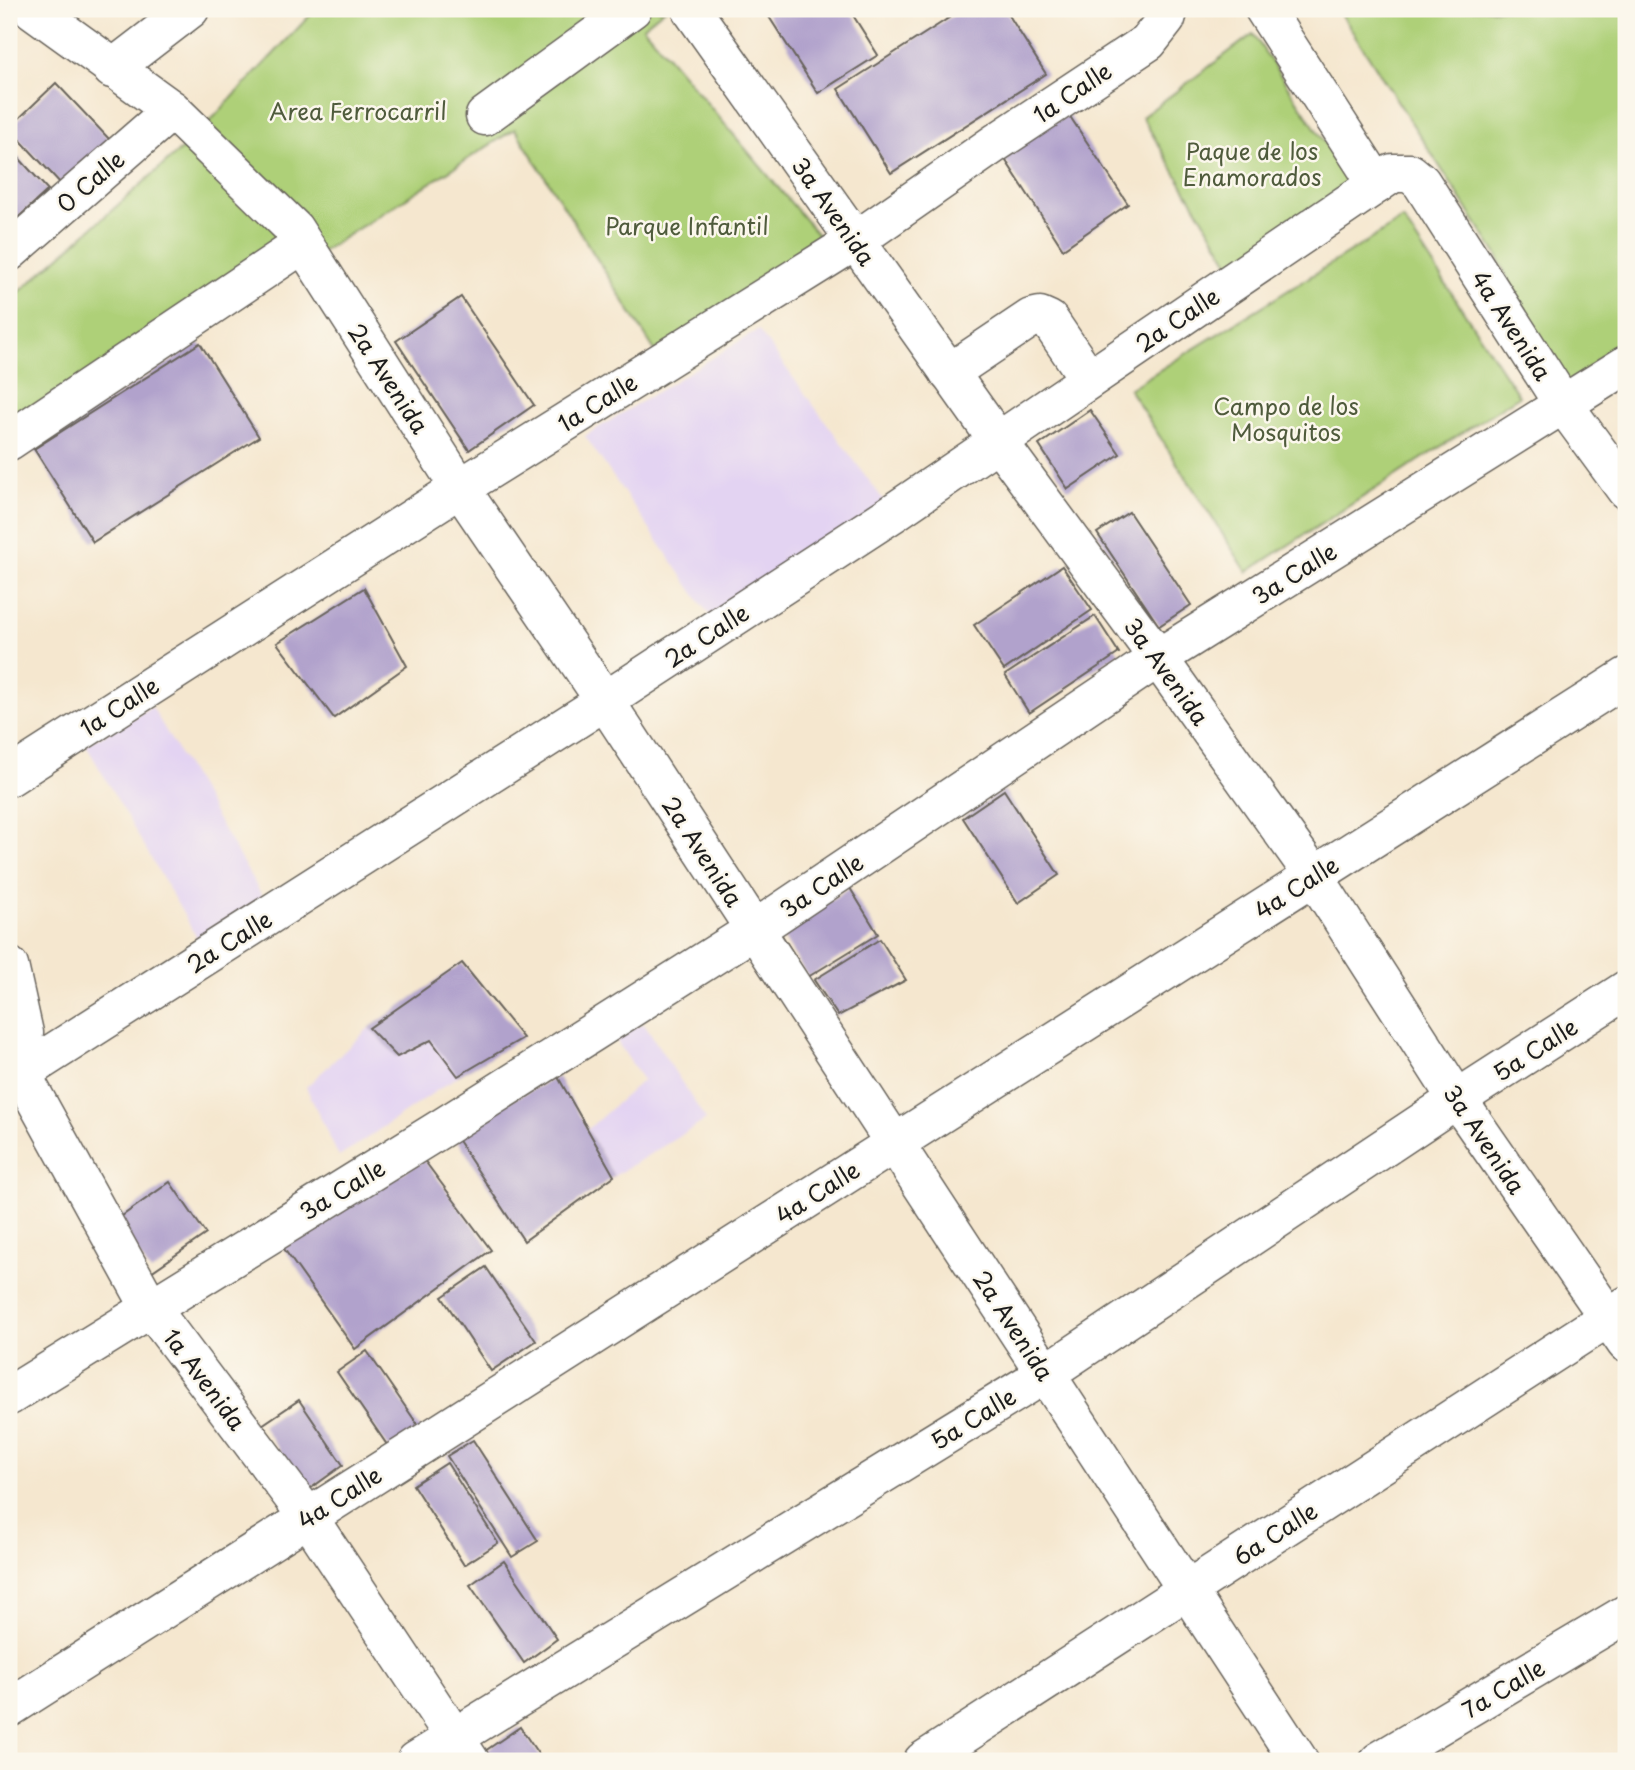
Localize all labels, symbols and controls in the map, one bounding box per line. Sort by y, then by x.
street label: 1a Calle [1026,53,1118,131]
park label: Area Ferrocarril [269,93,447,128]
park label: Paque de los Enamorados [1183,133,1321,194]
street label: 0 Calle [48,142,132,220]
street label: 3a Avenida [784,150,885,273]
park label: Parque Infantil [605,208,769,243]
street label: 4a Avenida [1463,263,1561,387]
street label: 2a Calle [1128,278,1226,360]
street label: 2a Avenida [340,316,438,441]
street label: 1a Calle [550,364,644,440]
park label: Campo de los Mosquitos [1213,388,1359,449]
street label: 3a Calle [1245,533,1343,613]
street label: 2a Calle [657,594,755,676]
street label: 3a Avenida [1116,610,1218,732]
street label: 1a Calle [73,667,165,745]
street label: 2a Avenida [654,789,752,914]
street label: 3a Calle [772,844,870,926]
street label: 4a Calle [1247,847,1345,927]
street label: 2a Calle [180,901,278,981]
street label: 5a Calle [1486,1009,1584,1089]
street label: 3a Avenida [1435,1077,1535,1201]
street label: 3a Calle [293,1150,391,1228]
street label: 4a Calle [768,1152,866,1232]
street label: 2a Avenida [965,1263,1063,1388]
street label: 1a Avenida [155,1321,255,1438]
street label: 5a Calle [924,1378,1022,1458]
street label: 4a Calle [290,1457,388,1537]
street label: 6a Calle [1226,1493,1324,1573]
street label: 7a Calle [1455,1650,1551,1726]

